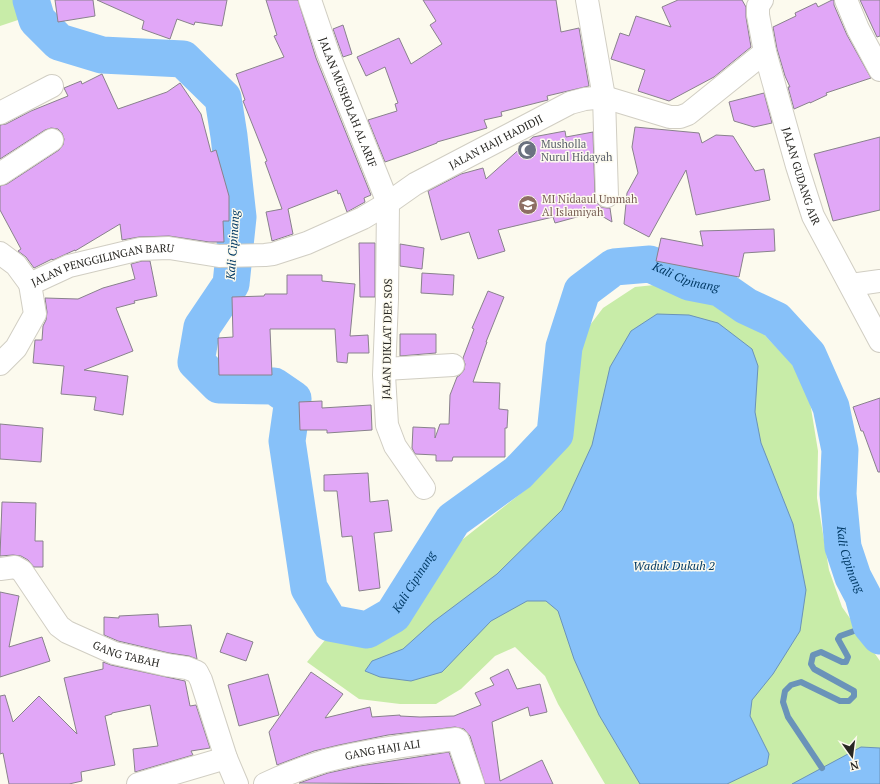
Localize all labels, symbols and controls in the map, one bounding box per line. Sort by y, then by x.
street label: JALAN MUSHOLAH AL ARIF [316,35,380,169]
street label: JALAN HAJI HADIDJI [446,111,545,172]
street label: JALAN GUDANG AIR [779,125,823,227]
place label: Musholla Nurul Hidayah [541,137,613,164]
mosque icon: Musholla Nurul Hidayah [516,139,538,161]
place label: MI Nidaaul Ummah Al Islamiyah [542,192,638,219]
school or university icon: MI Nidaaul Ummah Al Islamiyah [517,194,539,216]
water label: Kali Cipinang [223,209,242,281]
street label: JALAN PENGGILINGAN BARU [29,241,176,290]
water label: Kali Cipinang [650,258,722,295]
street label: JALAN DIKLAT DEP. SOS [379,278,395,400]
water label: Kali Cipinang [834,524,869,596]
water label: Kali Cipinang [388,547,439,616]
water label: Waduk Dukuh 2 [633,558,716,573]
street label: GANG TABAH [91,637,161,670]
street label: GANG HAJI ALI [343,736,421,763]
north arrow [832,736,872,776]
text: N [848,758,860,774]

